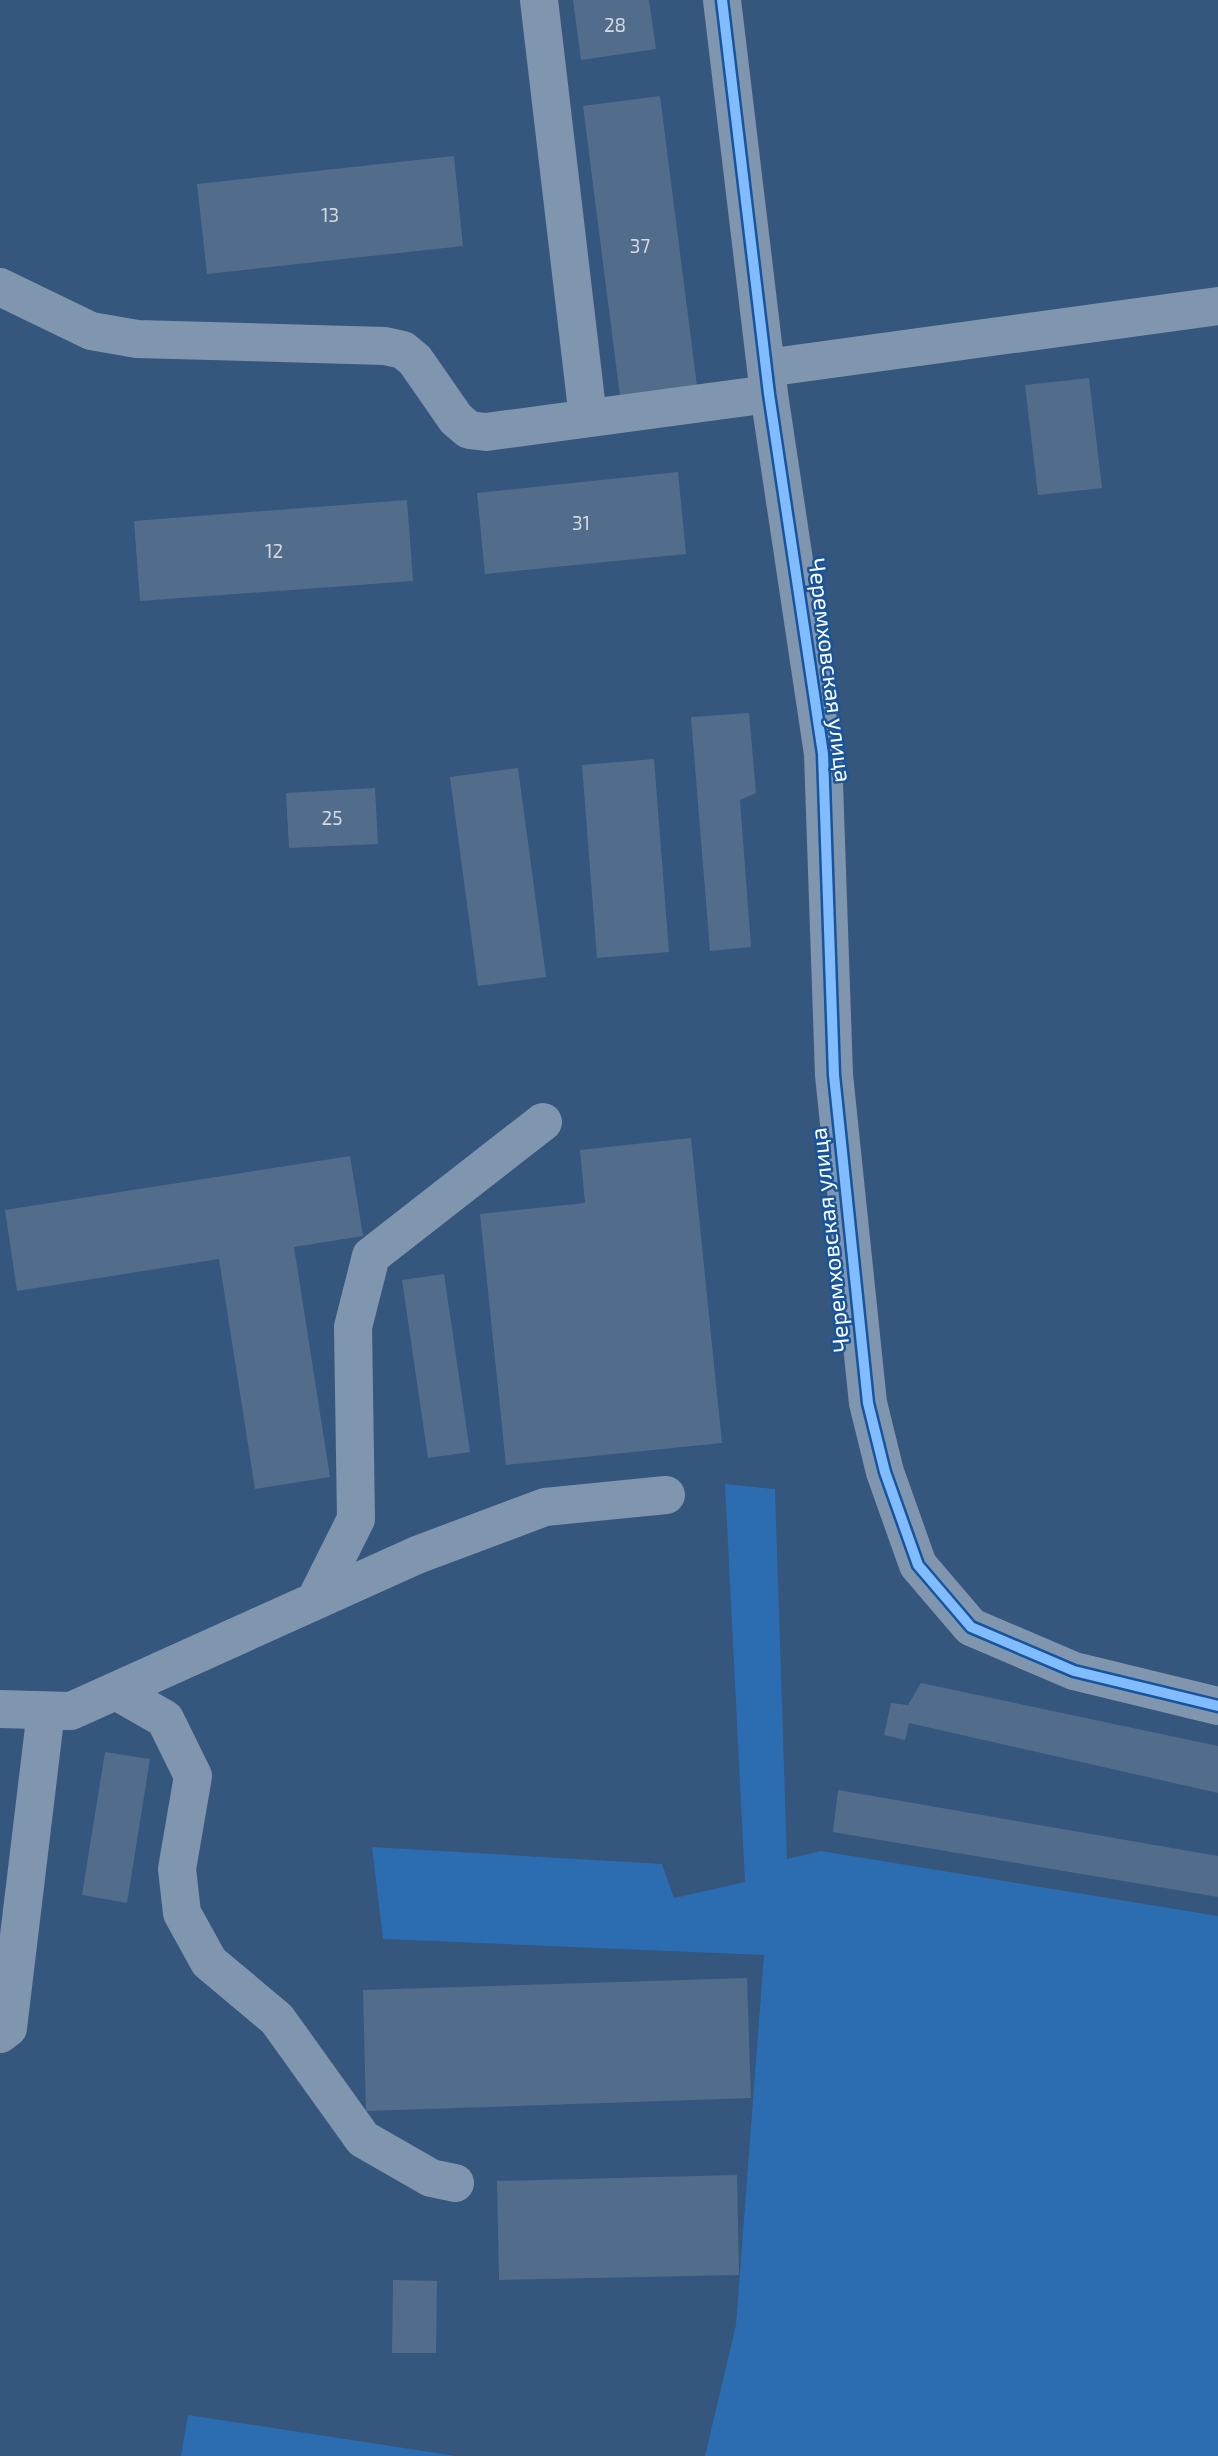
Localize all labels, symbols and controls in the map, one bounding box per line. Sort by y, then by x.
house number: 28 [604,13,626,36]
house number: 13 [321,203,339,226]
house number: 37 [630,234,650,257]
house number: 31 [572,511,590,534]
house number: 12 [265,539,283,562]
street label: Черемховская улица [802,556,859,784]
house number: 25 [322,806,342,829]
street label: Черемховская улица [803,1126,856,1354]

